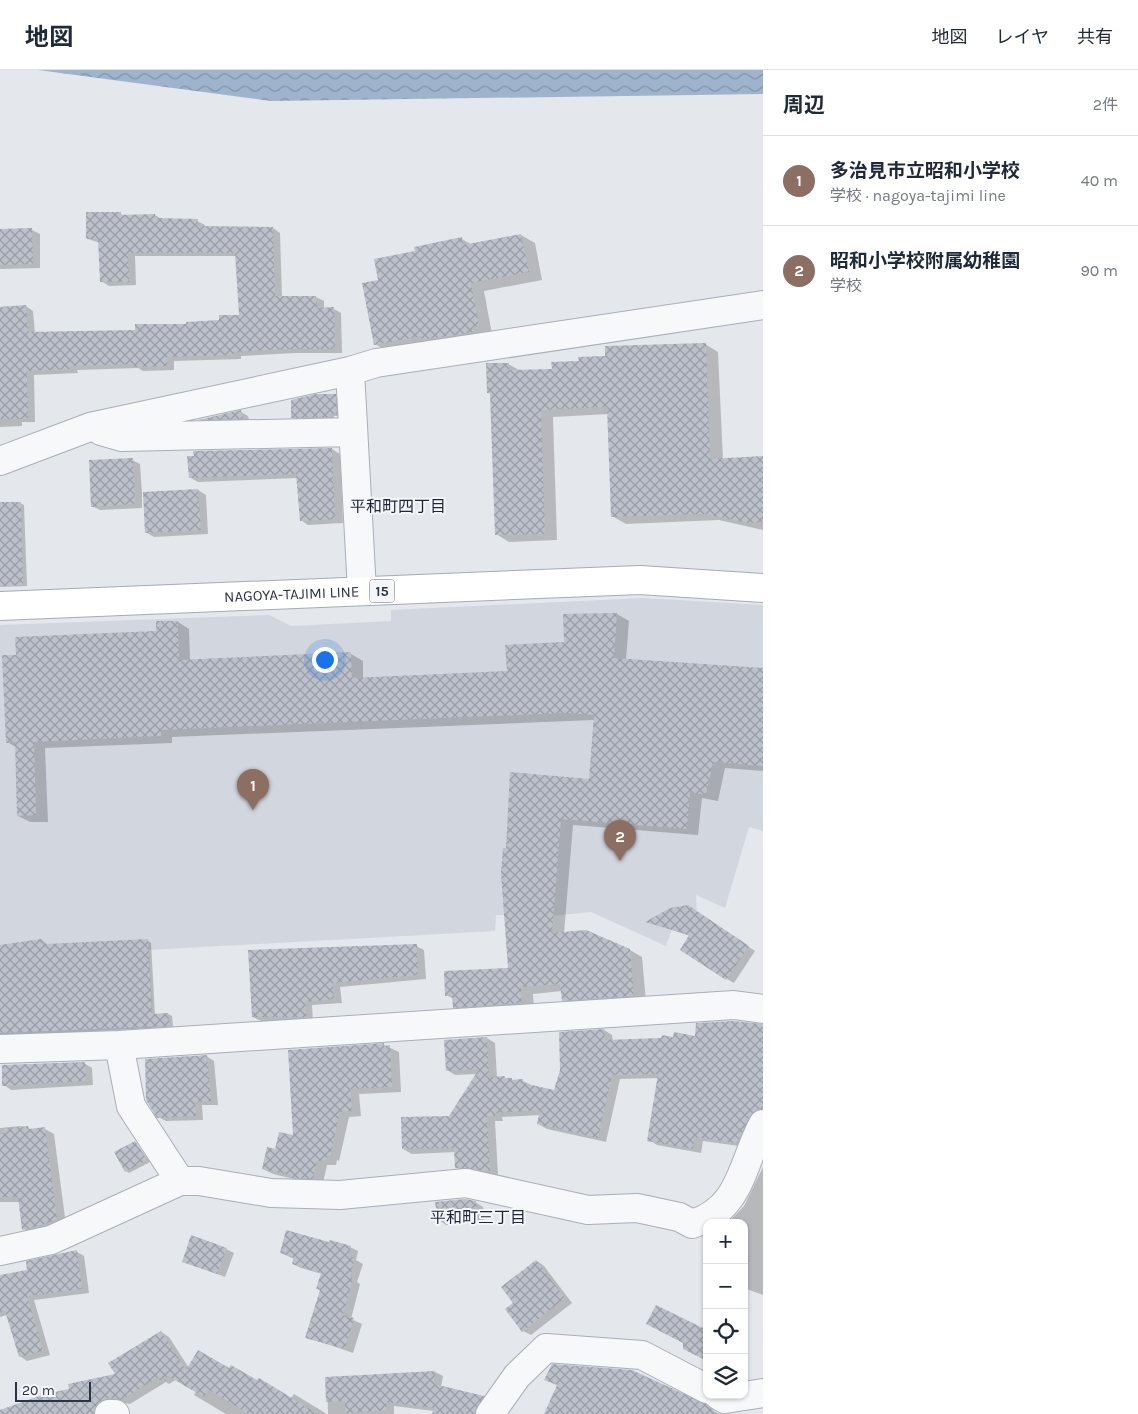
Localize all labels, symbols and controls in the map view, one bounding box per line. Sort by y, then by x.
text: 地図 [25,23,73,51]
text: 地図 [932,26,968,48]
text: レイヤ [996,26,1049,48]
text: 共有 [1077,26,1113,48]
text: 周辺 [783,93,825,117]
text: 2件 [1093,95,1118,114]
text: 多治見市立昭和小学校 [830,160,1020,182]
text: 1 [796,171,802,190]
text: 40 m [1081,171,1118,190]
text: 学校 · nagoya-tajimi line [830,186,1006,205]
text: 昭和小学校附属幼稚園 [830,250,1020,272]
text: 2 [794,261,804,280]
text: 90 m [1080,261,1118,280]
text: 学校 [830,276,862,295]
district label: 平和町四丁目 [350,497,446,516]
road number: 15 [370,580,394,602]
street label: NAGOYA-TAJIMI LINE [224,582,360,606]
your location [312,647,338,673]
pin: 1 [237,769,269,810]
pin: 2 [604,820,636,861]
district label: 平和町三丁目 [430,1208,526,1227]
map controls [703,1219,748,1399]
button: + [703,1219,748,1264]
button: − [703,1264,748,1309]
button: locate [703,1309,748,1354]
button: layers [703,1354,748,1399]
scale bar [15,1379,91,1402]
text: 20 m [22,1382,55,1399]

